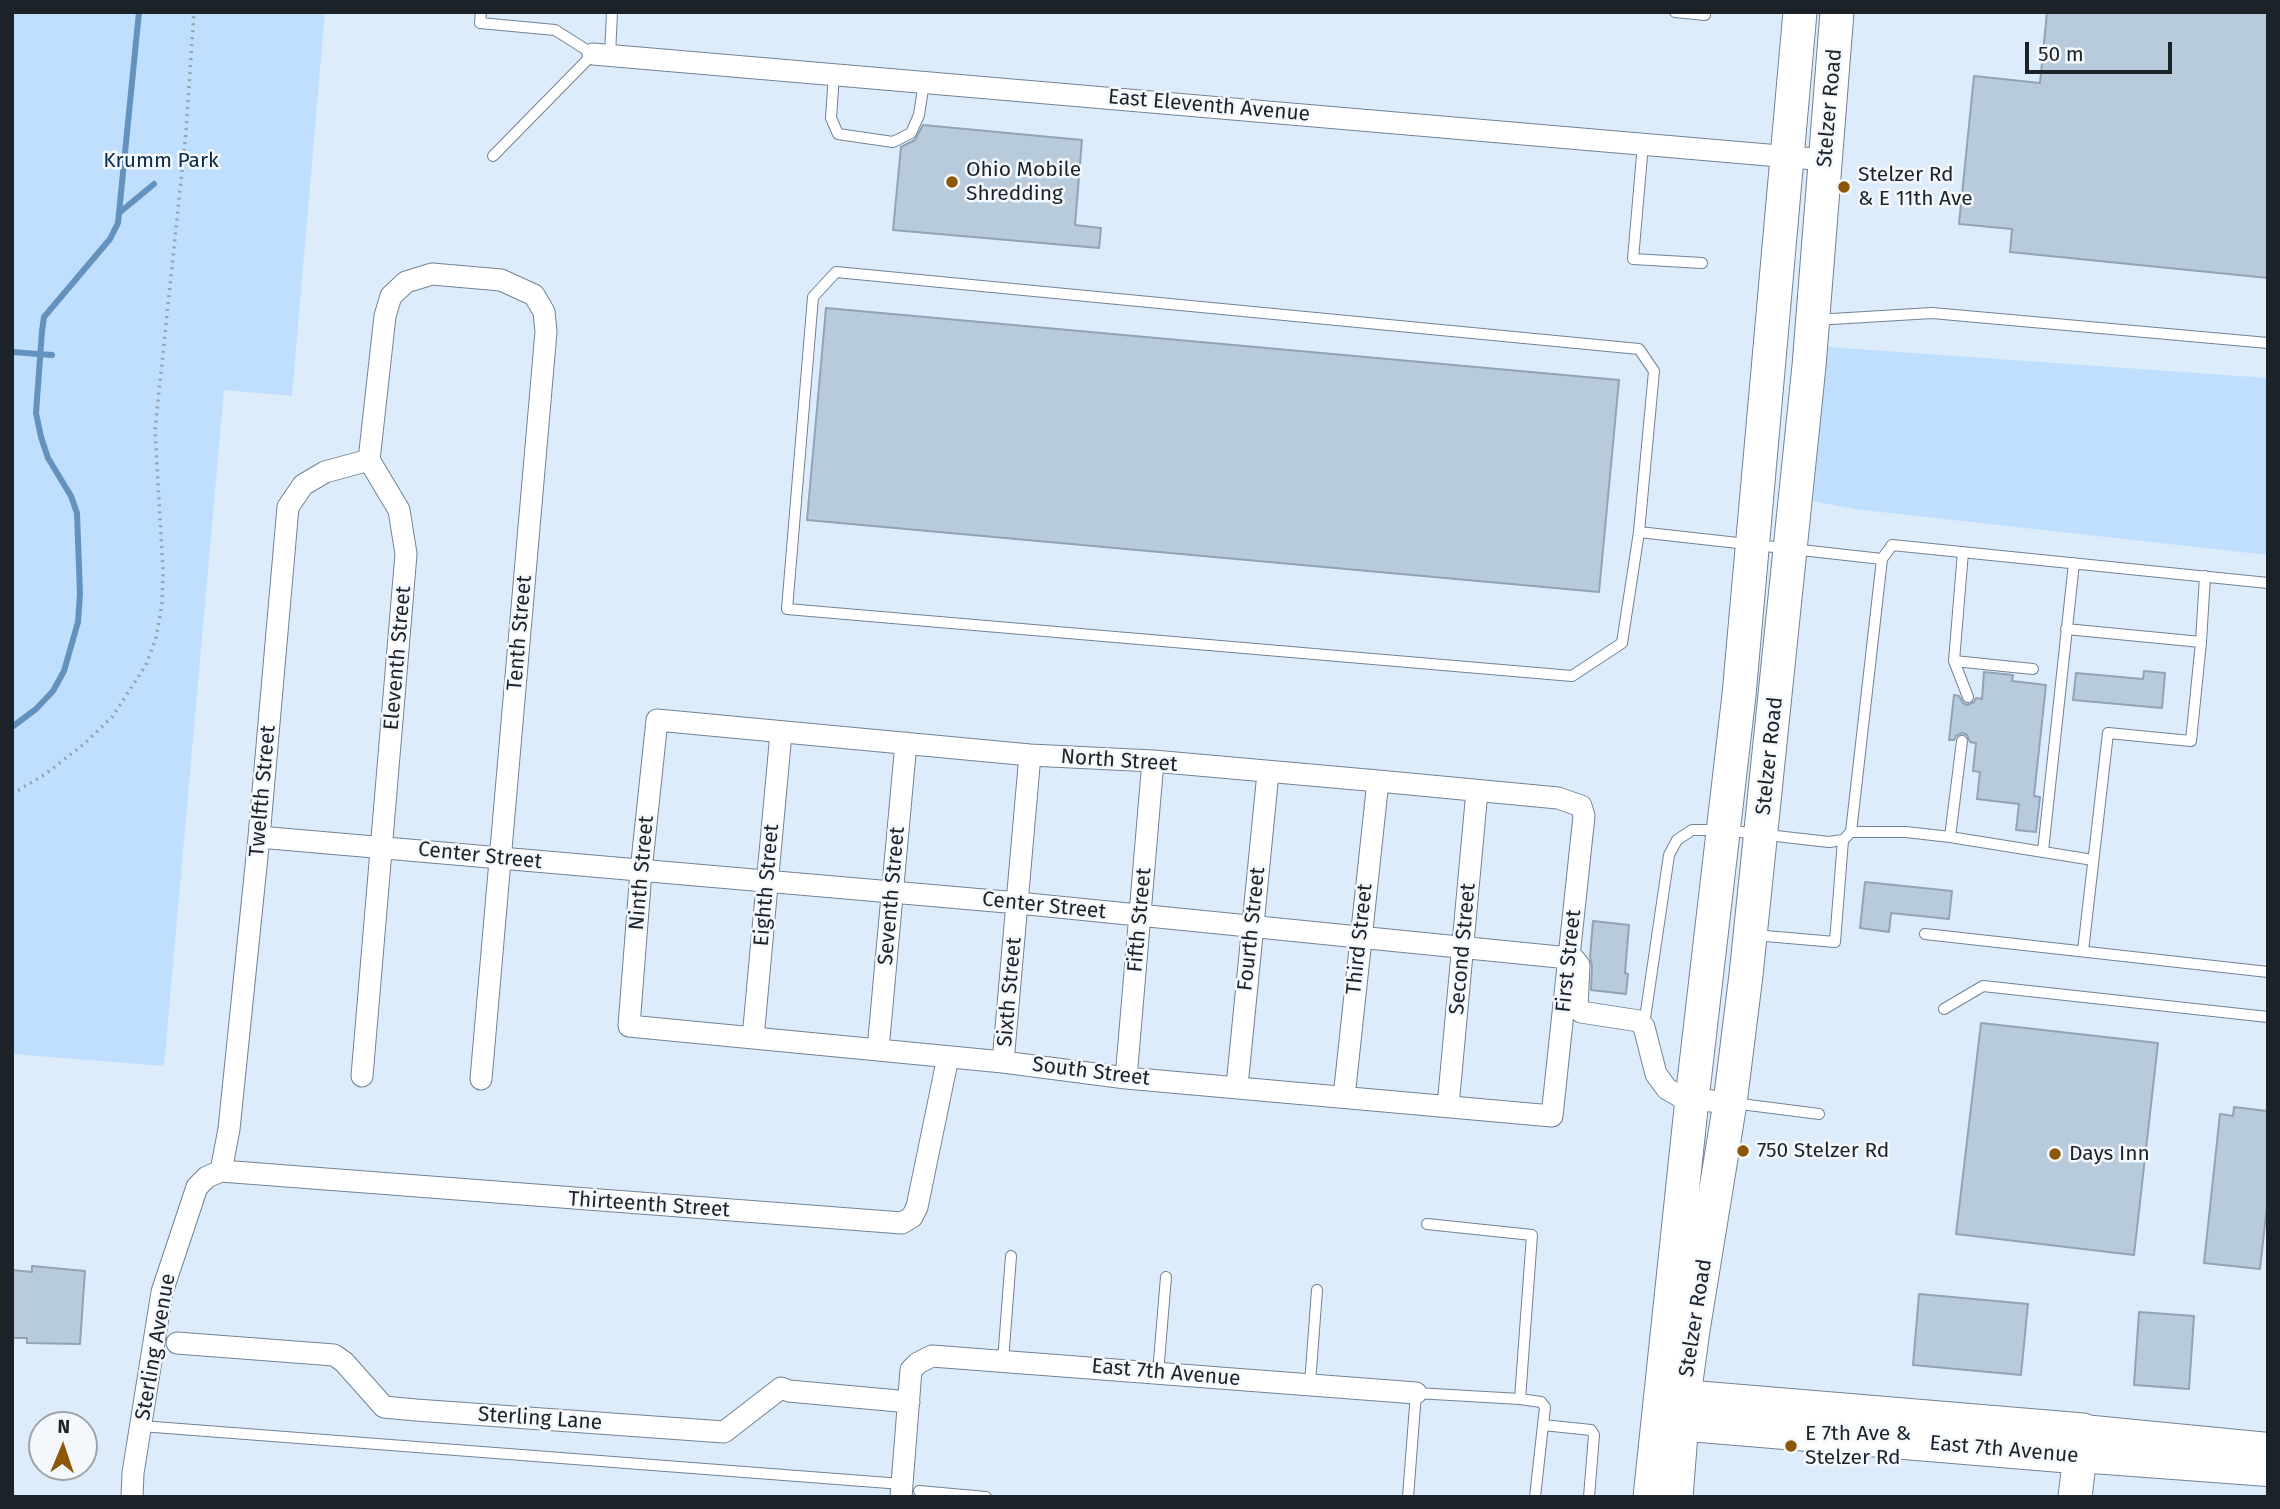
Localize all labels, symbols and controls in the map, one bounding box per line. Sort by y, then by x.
scale bar [2028,28,2175,72]
text: 50 m [2038,41,2084,67]
street label: Stelzer Road [1812,48,1848,168]
street label: East Eleventh Avenue [1107,85,1311,127]
park label: Krumm Park [103,148,219,174]
place label: Ohio Mobile Shredding [966,157,1081,207]
place label: Stelzer Rd & E 11th Ave [1858,162,1973,212]
marker: Ohio Mobile Shredding [944,174,960,190]
marker: Stelzer Rd & E 11th Ave [1836,179,1852,195]
street label: Tenth Street [502,574,538,692]
street label: Eleventh Street [379,585,417,731]
street label: Stelzer Road [1751,695,1789,817]
street label: Twelfth Street [245,724,281,858]
street label: North Street [1060,744,1178,778]
street label: Ninth Street [624,815,660,931]
street label: Eighth Street [749,823,785,947]
street label: Seventh Street [873,826,911,966]
street label: Center Street [417,837,543,875]
street label: Fourth Street [1233,866,1271,992]
street label: Fifth Street [1123,867,1157,973]
street label: Third Street [1342,882,1378,996]
street label: Second Street [1445,882,1481,1016]
street label: Center Street [981,887,1107,925]
street label: First Street [1551,908,1587,1014]
street label: Sixth Street [993,936,1027,1048]
street label: South Street [1031,1052,1151,1092]
place label: 750 Stelzer Rd [1757,1138,1889,1164]
place label: Days Inn [2069,1141,2150,1167]
marker: 750 Stelzer Rd [1735,1143,1751,1159]
marker: Days Inn [2047,1146,2063,1162]
street label: Thirteenth Street [567,1187,731,1223]
street label: Stelzer Road [1674,1257,1718,1379]
street label: Sterling Avenue [131,1272,181,1422]
street label: East 7th Avenue [1090,1354,1242,1392]
street label: Sterling Lane [477,1402,603,1436]
north arrow [28,1411,98,1481]
text: N [57,1415,70,1438]
place label: E 7th Ave & Stelzer Rd [1805,1421,1911,1471]
street label: East 7th Avenue [1928,1431,2080,1469]
marker: E 7th Ave & Stelzer Rd [1783,1438,1799,1454]

